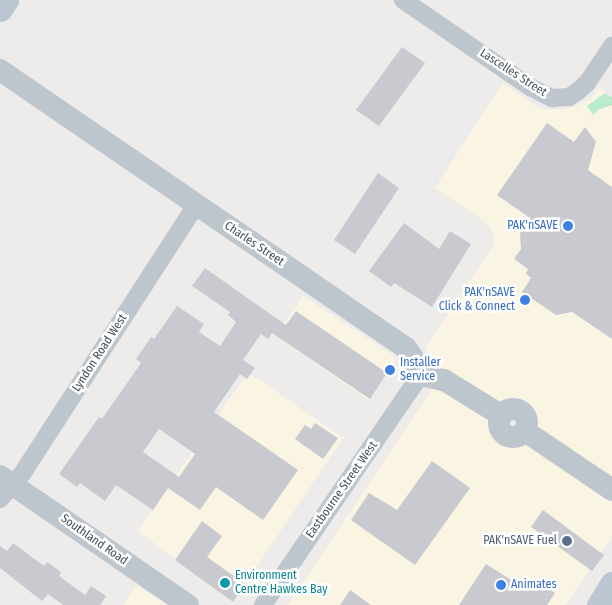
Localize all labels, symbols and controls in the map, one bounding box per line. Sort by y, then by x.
street label: Lascelles Street [477,46,549,100]
street label: Charles Street [221,219,287,269]
place label: PAK'nSAVE [507,219,558,233]
marker: PAK'nSAVE [562,220,574,232]
place label: PAK'nSAVE Click & Connect [439,286,515,314]
marker: PAK'nSAVE Click & Connect [519,294,531,306]
street label: Lyndon Road West [70,311,130,395]
place label: Installer Service [400,356,441,384]
marker: Installer Service [384,364,396,376]
street label: Eastbourne Street West [303,439,381,541]
street label: Southland Road [58,512,130,568]
place label: PAK'nSAVE Fuel [483,534,557,548]
marker: PAK'nSAVE Fuel [561,535,573,547]
place label: Environment Centre Hawkes Bay [235,569,328,597]
marker: Environment Centre Hawkes Bay [219,577,231,589]
place label: Animates [511,578,557,592]
marker: Animates [495,579,507,591]

